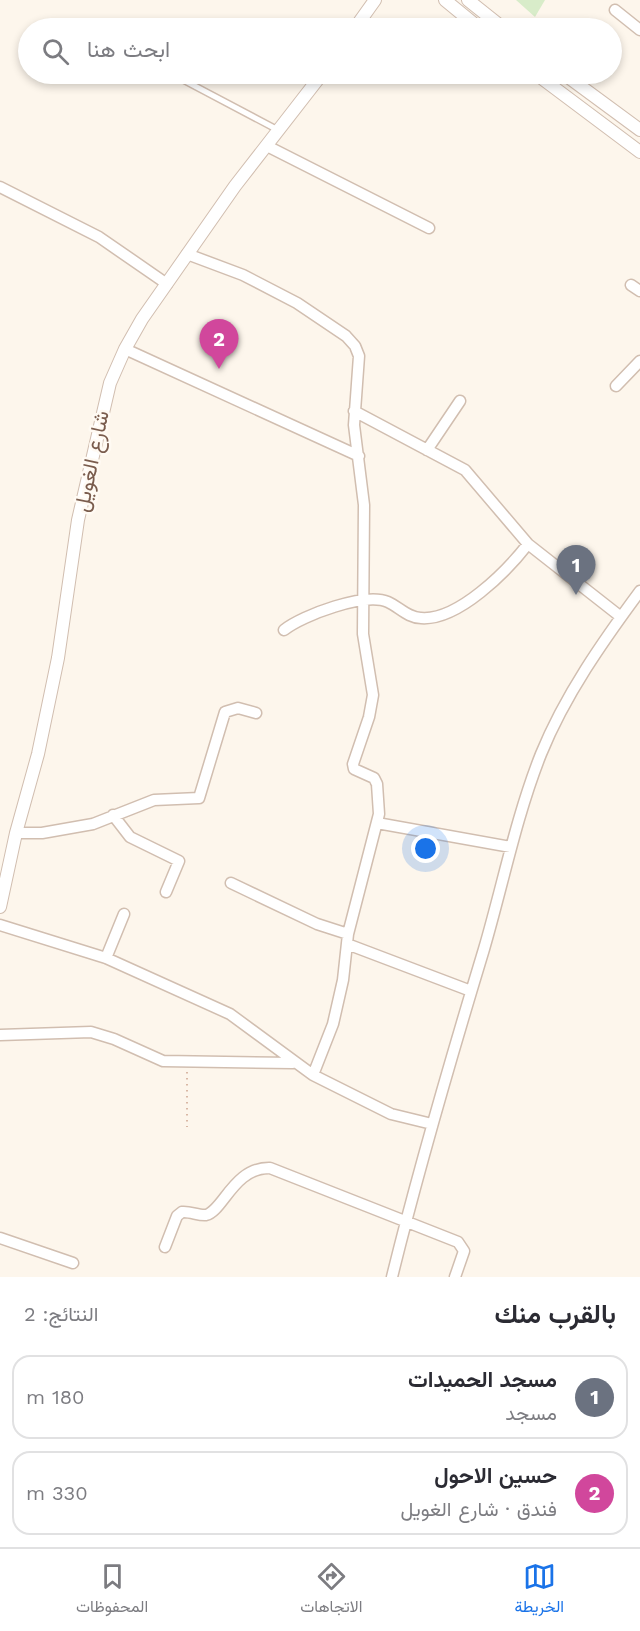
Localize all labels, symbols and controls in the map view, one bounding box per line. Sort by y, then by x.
search box [18,18,622,84]
icon: search [39,35,72,68]
text: ابحث هنا [87,37,170,62]
pin: 2 [200,320,238,369]
street label: شارع الغويل [68,408,116,514]
pin: 1 [556,546,596,595]
your location [411,834,440,863]
text: بالقرب منك [494,1299,616,1329]
text: النتائج: 2 [24,1302,98,1326]
text: مسجد الحميدات [408,1367,557,1392]
text: 180 m [26,1385,84,1409]
text: 1 [590,1385,599,1409]
text: مسجد [505,1401,557,1425]
text: حسين الاحول [434,1463,557,1488]
text: 330 m [26,1481,88,1505]
text: 2 [589,1481,600,1505]
text: فندق · شارع الغويل [400,1497,557,1521]
tab: المحفوظات [76,1560,148,1621]
tab: الاتجاهات [300,1560,362,1621]
tab: الخريطة [514,1560,564,1621]

